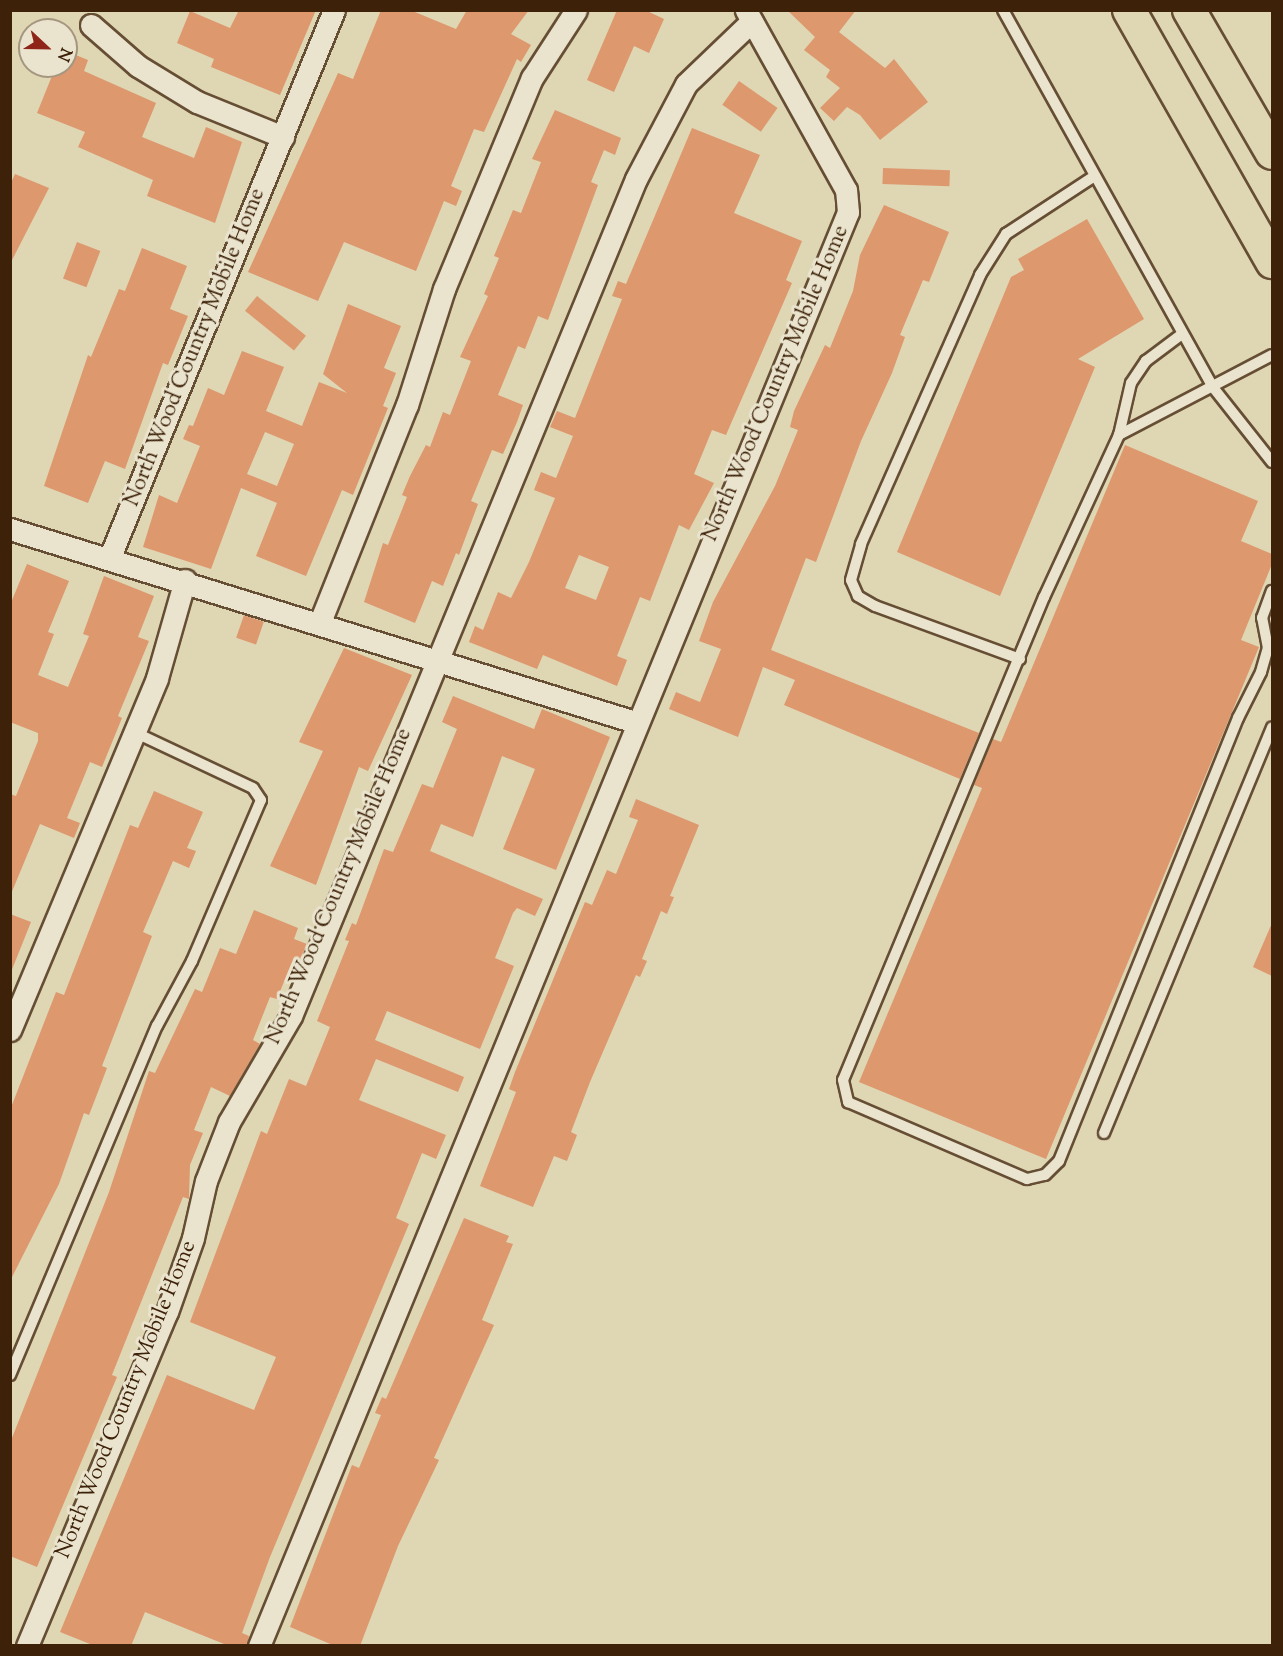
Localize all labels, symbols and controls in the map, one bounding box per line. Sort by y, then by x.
north arrow [18,18,78,78]
text: N [50,44,76,64]
street label: North Wood Country Mobile Home [120,185,272,511]
street label: North Wood Country Mobile Home [698,222,856,546]
street label: North Wood Country Mobile Home [261,725,419,1049]
street label: North Wood Country Mobile Home [51,1237,203,1563]

